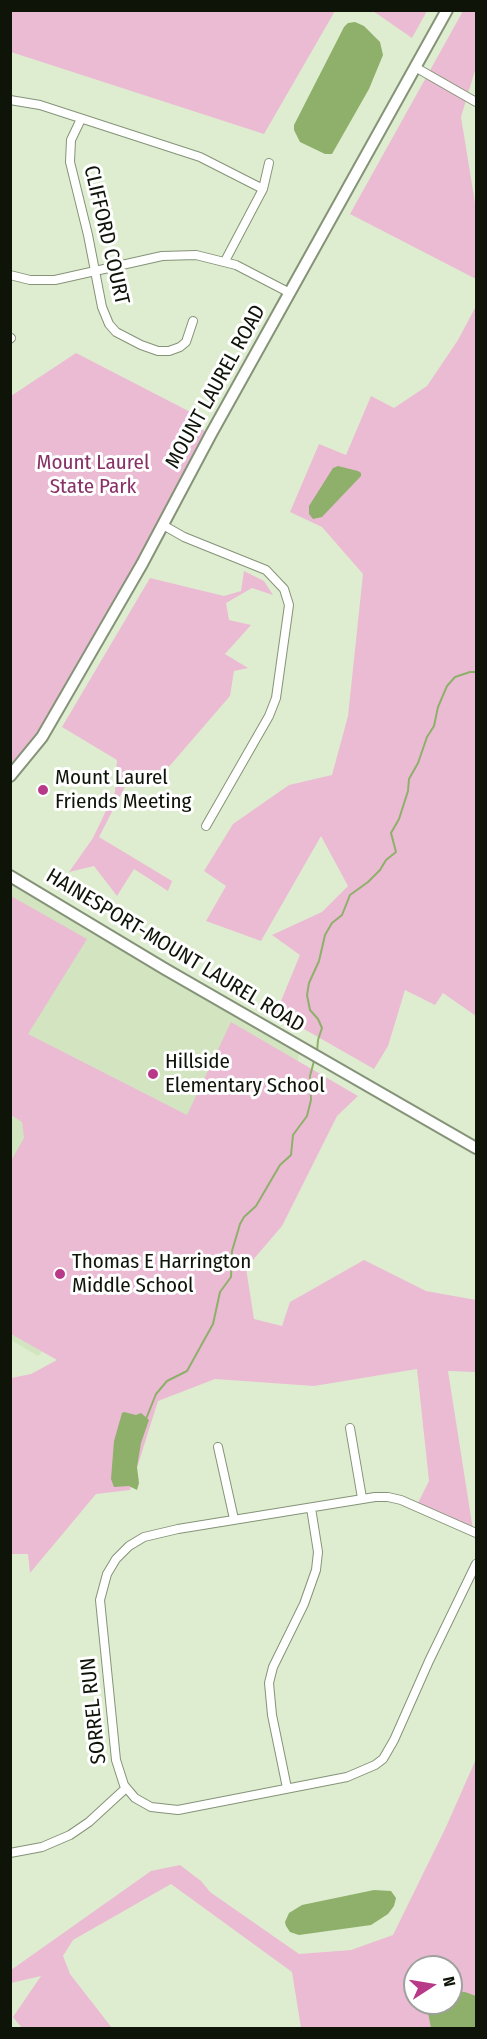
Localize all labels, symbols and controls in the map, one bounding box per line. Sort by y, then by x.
street label: CLIFFORD COURT [78,163,134,307]
street label: MOUNT LAUREL ROAD [161,301,271,473]
park label: Mount Laurel State Park [37,450,149,500]
place label: Mount Laurel Friends Meeting [55,765,191,815]
marker: Mount Laurel Friends Meeting [36,783,50,797]
street label: HAINESPORT-MOUNT LAUREL ROAD [41,864,309,1038]
place label: Hillside Elementary School [165,1049,325,1099]
marker: Hillside Elementary School [146,1067,160,1081]
place label: Thomas E Harrington Middle School [72,1249,251,1299]
marker: Thomas E Harrington Middle School [53,1267,67,1281]
street label: SORREL RUN [76,1656,112,1766]
north arrow [403,1955,463,2015]
text: N [439,1975,459,1988]

